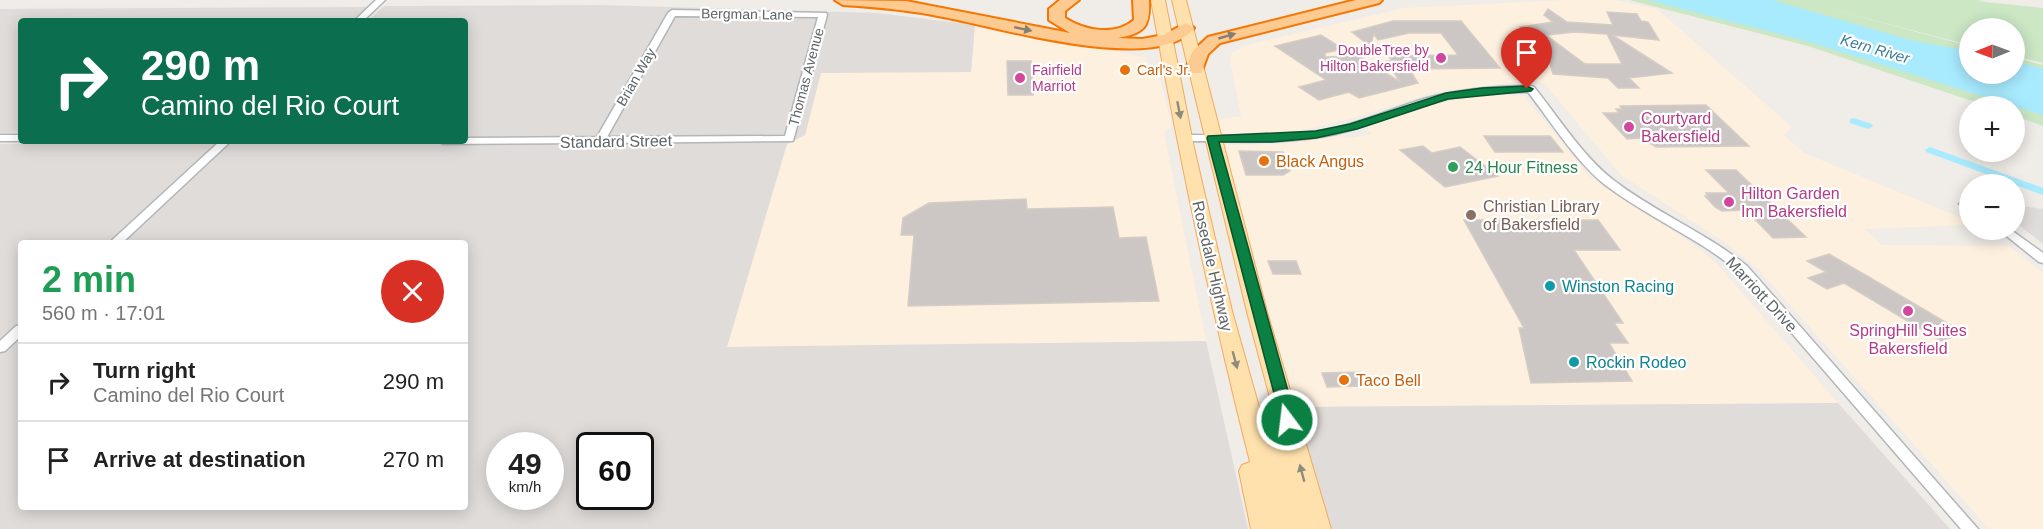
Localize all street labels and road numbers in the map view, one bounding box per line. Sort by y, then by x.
street label: Bergman Lane [701,5,793,23]
street label: Thomas Avenue [785,26,827,128]
street label: Brian Way [613,45,659,109]
street label: Standard Street [560,132,673,151]
street label: Rosedale Highway [1189,199,1236,333]
street label: Marriott Drive [1723,253,1801,335]

